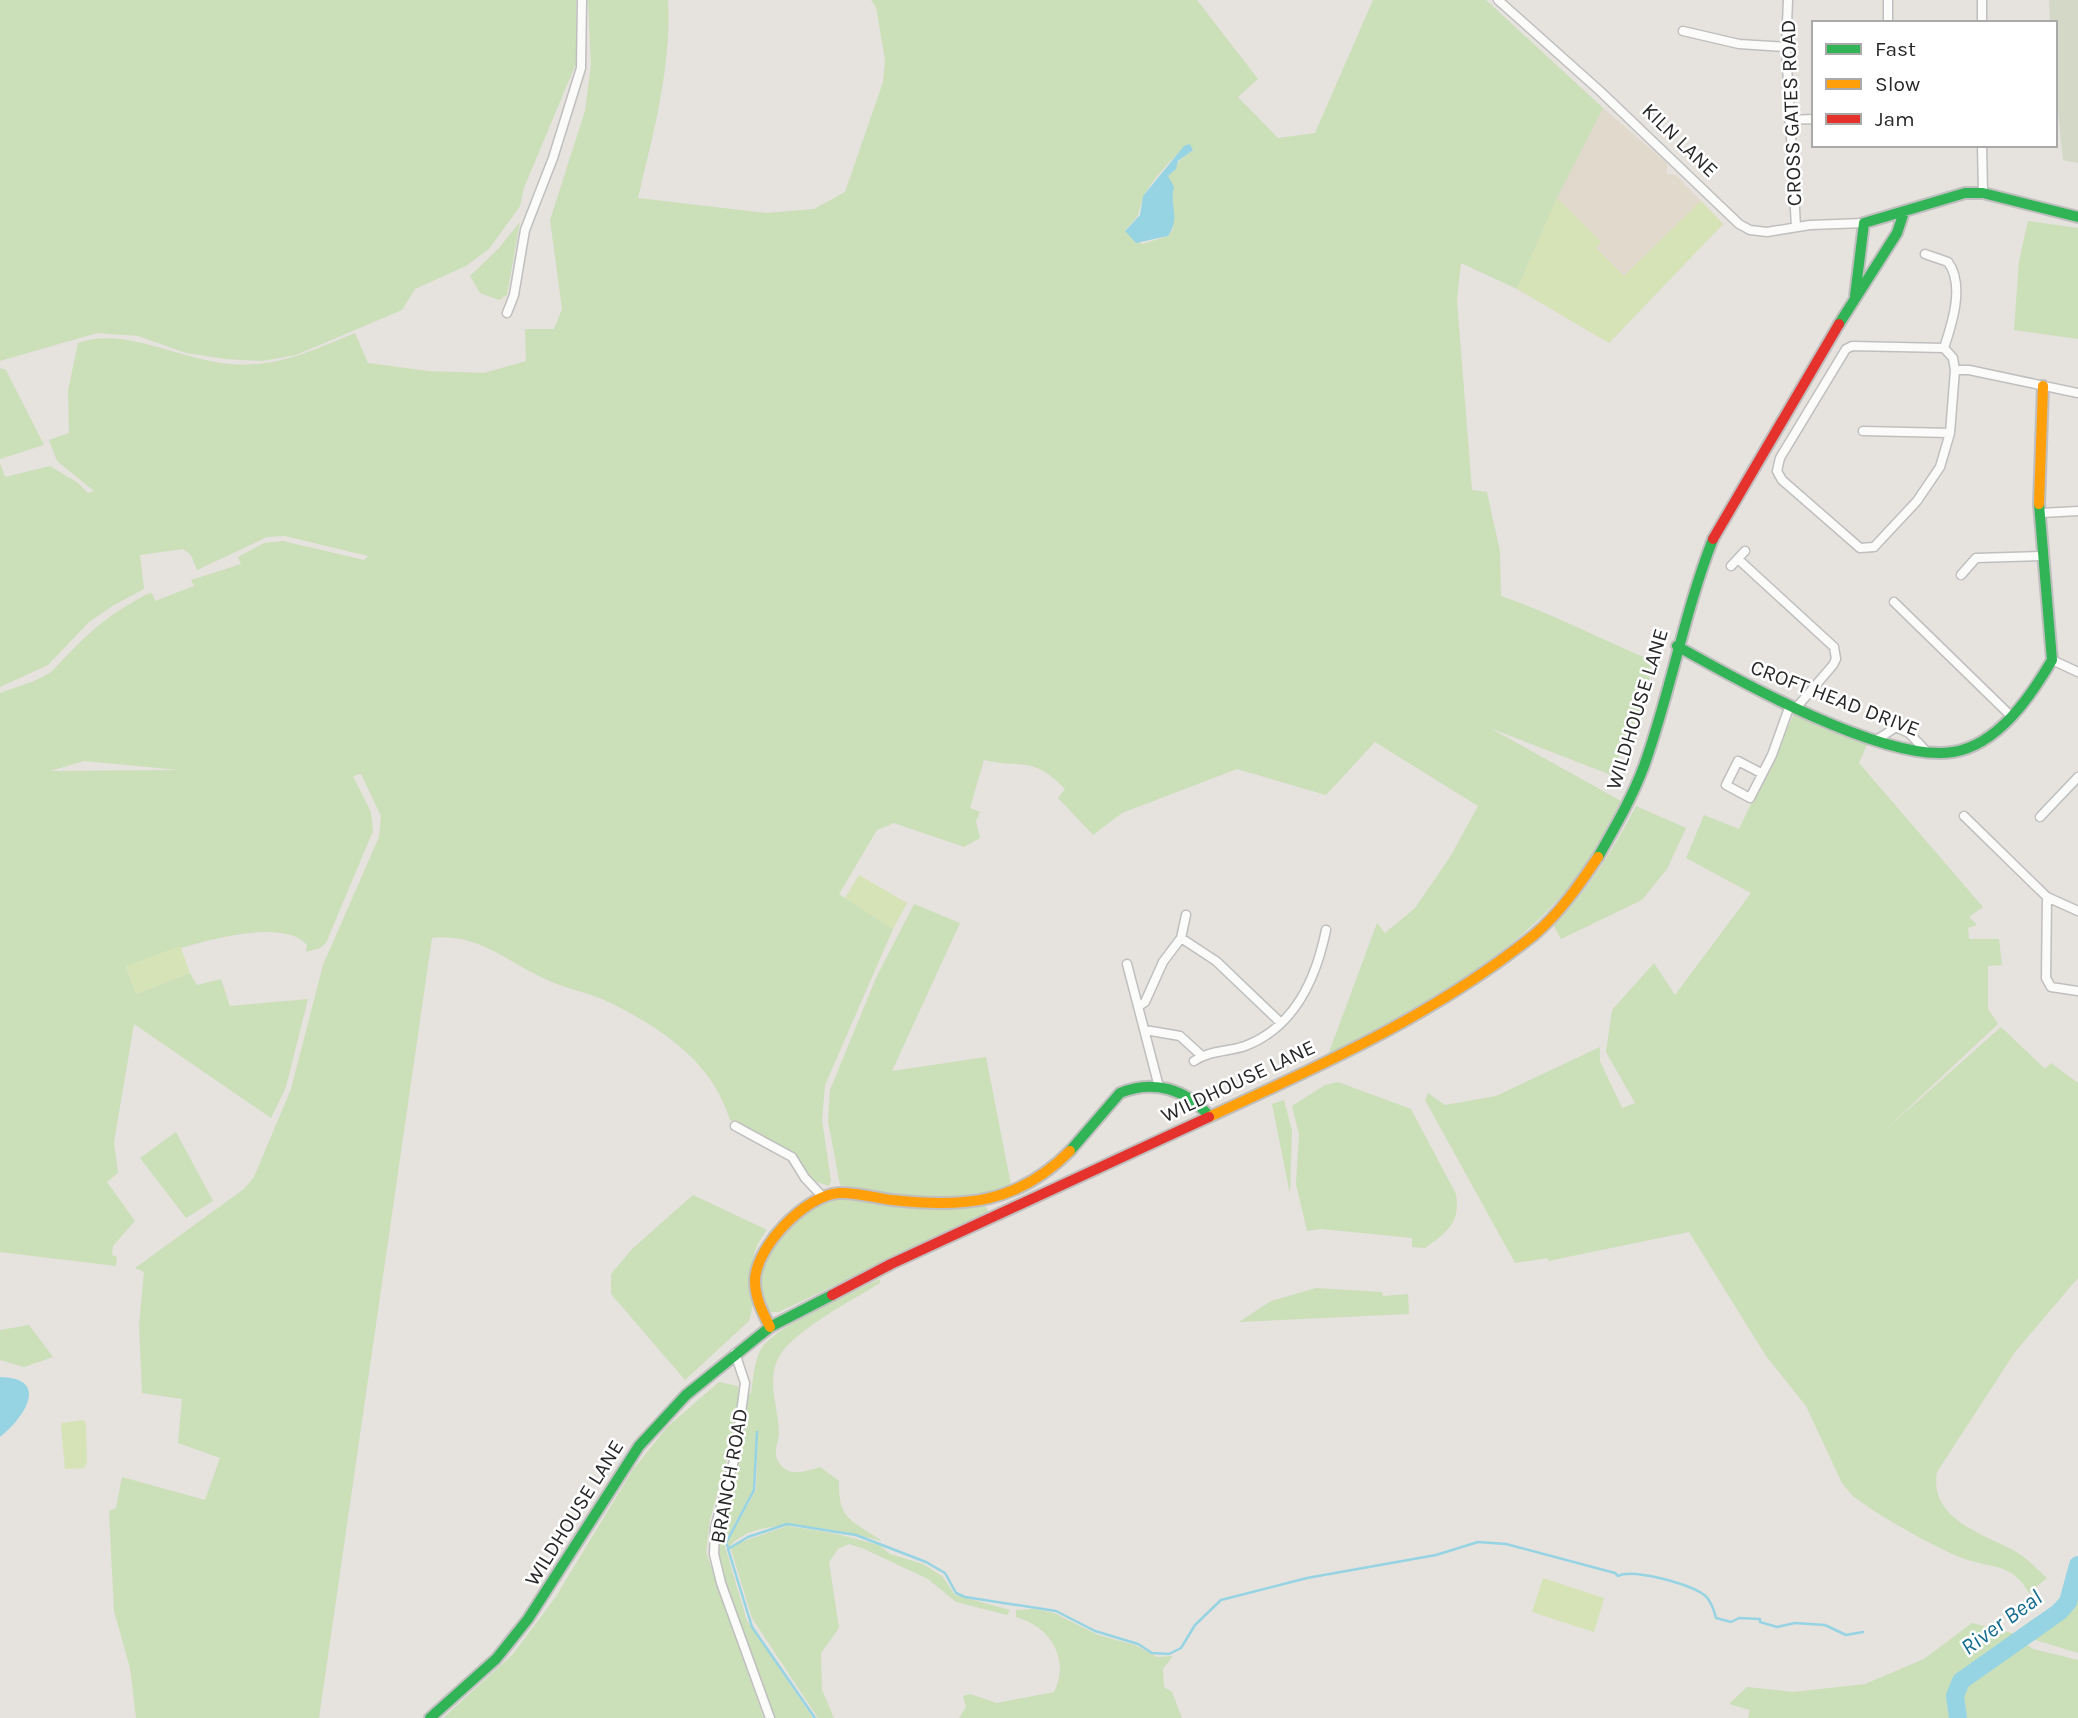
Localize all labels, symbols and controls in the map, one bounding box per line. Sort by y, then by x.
street label: CROSS GATES ROAD [1776,19,1806,207]
legend [1812,21,2057,147]
text: Fast [1875,37,1916,61]
text: Slow [1875,72,1920,96]
street label: KILN LANE [1637,98,1723,182]
text: Jam [1875,107,1915,131]
street label: WILDHOUSE LANE [1601,626,1673,792]
street label: CROFT HEAD DRIVE [1747,655,1923,741]
street label: WILDHOUSE LANE [1157,1035,1319,1127]
street label: BRANCH ROAD [705,1407,753,1545]
street label: WILDHOUSE LANE [520,1436,628,1590]
water label: River Beal [1955,1584,2047,1661]

